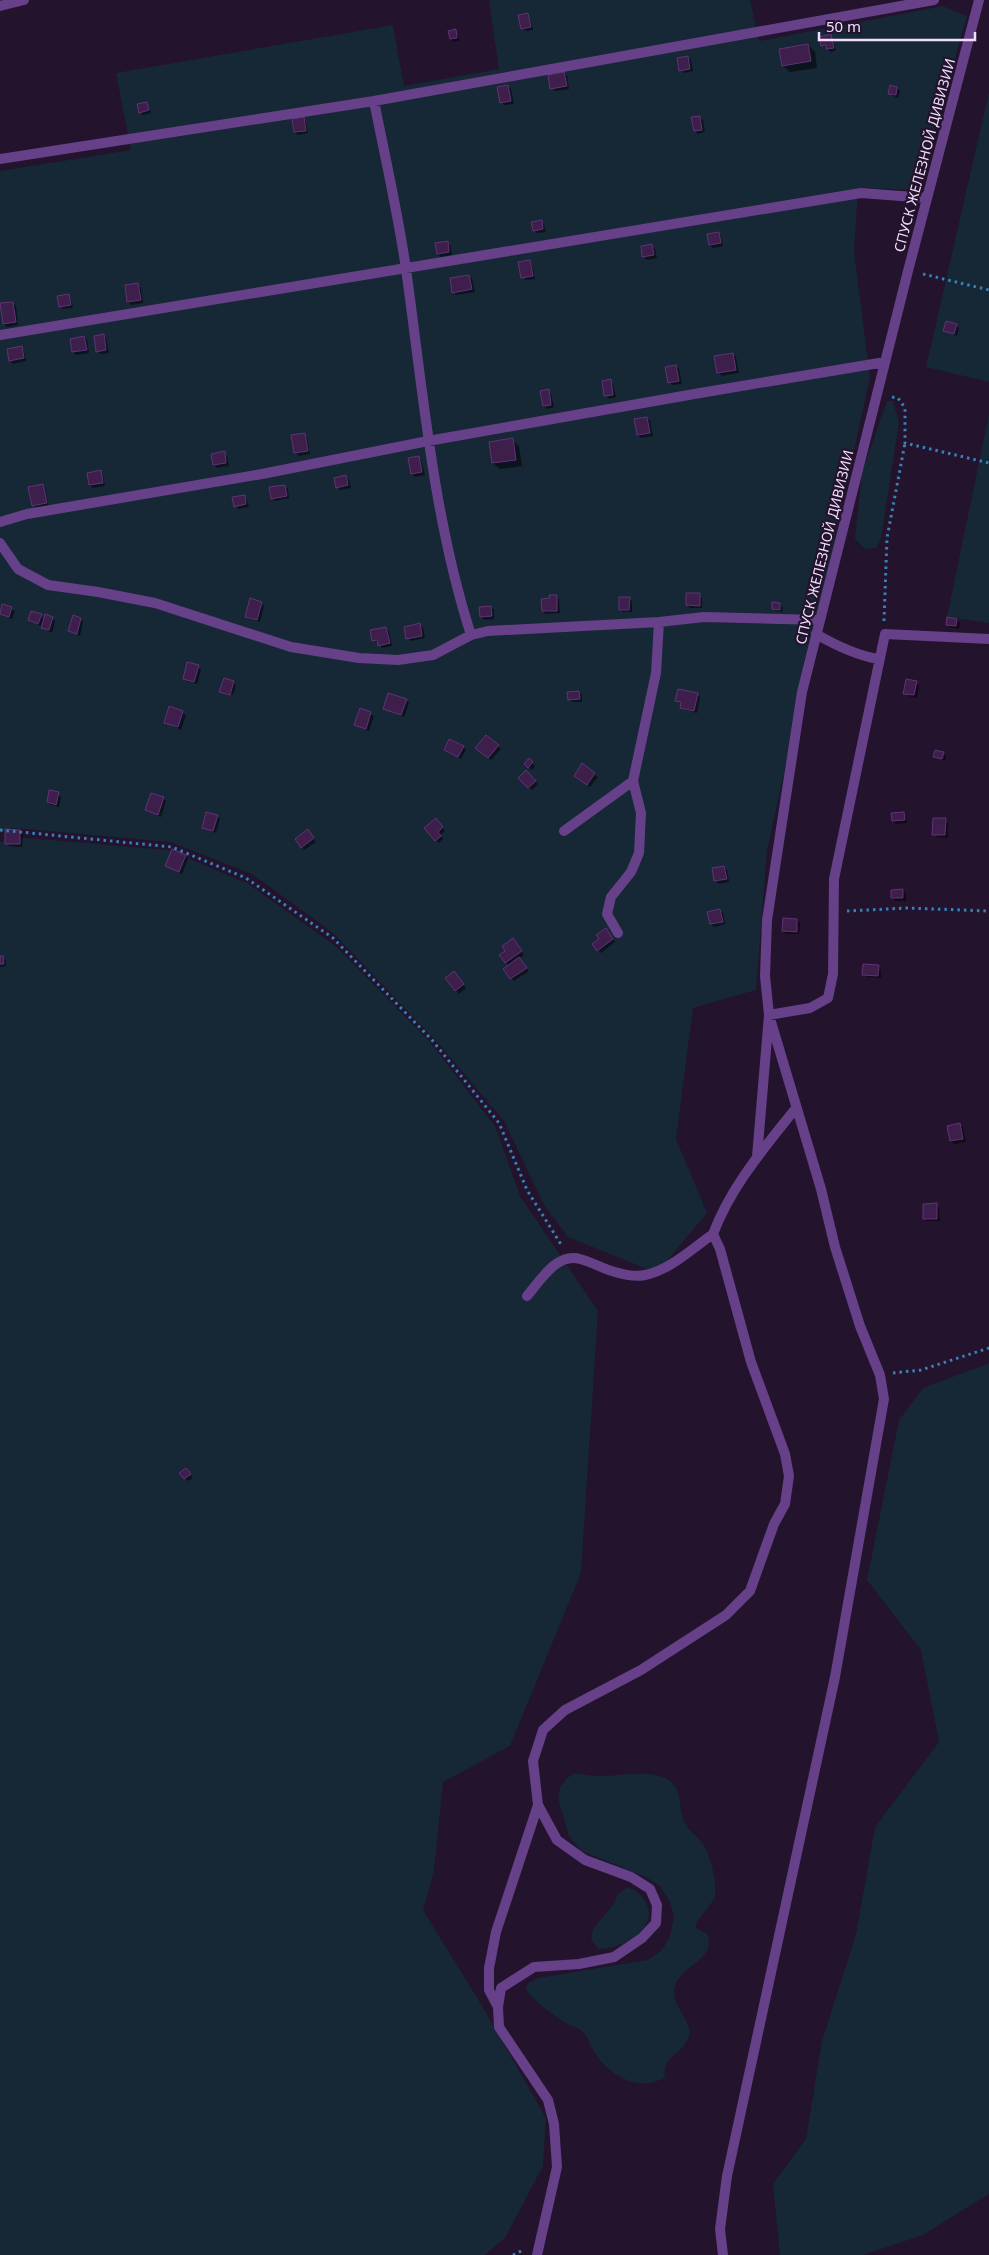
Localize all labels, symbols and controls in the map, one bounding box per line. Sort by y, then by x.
scale bar [819,10,975,42]
text: 50 m [826,16,861,36]
street label: СПУСК ЖЕЛЕЗНОЙ ДИВИЗИИ [889,56,959,254]
street label: СПУСК ЖЕЛЕЗНОЙ ДИВИЗИИ [791,448,857,646]

